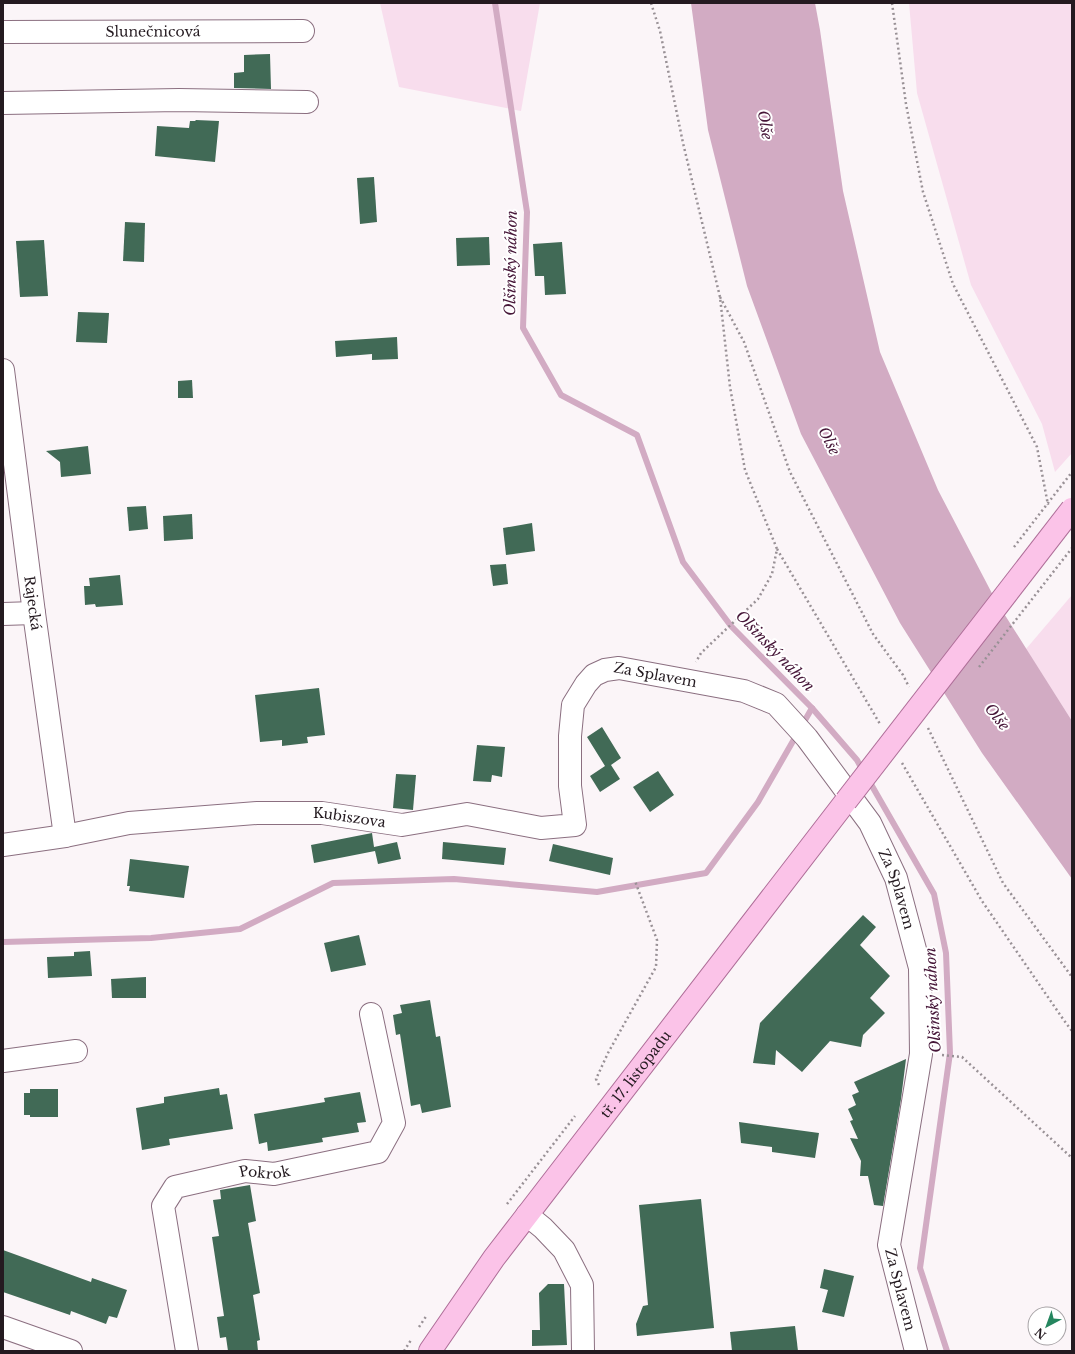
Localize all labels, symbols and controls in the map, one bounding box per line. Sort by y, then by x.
street label: Slunečnicová [105,22,201,41]
water label: Olše [754,109,777,141]
water label: Olšinský náhon [500,210,521,316]
water label: Olše [814,423,845,458]
street label: Rajecká [20,575,45,632]
water label: Olšinský náhon [732,606,819,695]
street label: Za Splavem [612,658,698,691]
water label: Olše [981,699,1014,734]
street label: Kubiszova [313,804,387,831]
street label: Za Splavem [874,846,918,931]
water label: Olšinský náhon [920,947,945,1053]
street label: tř. 17. listopadu [596,1026,675,1121]
street label: Pokrok [237,1161,292,1183]
street label: Za Splavem [881,1246,919,1332]
north arrow [1027,1306,1067,1346]
text: N [1031,1324,1049,1342]

